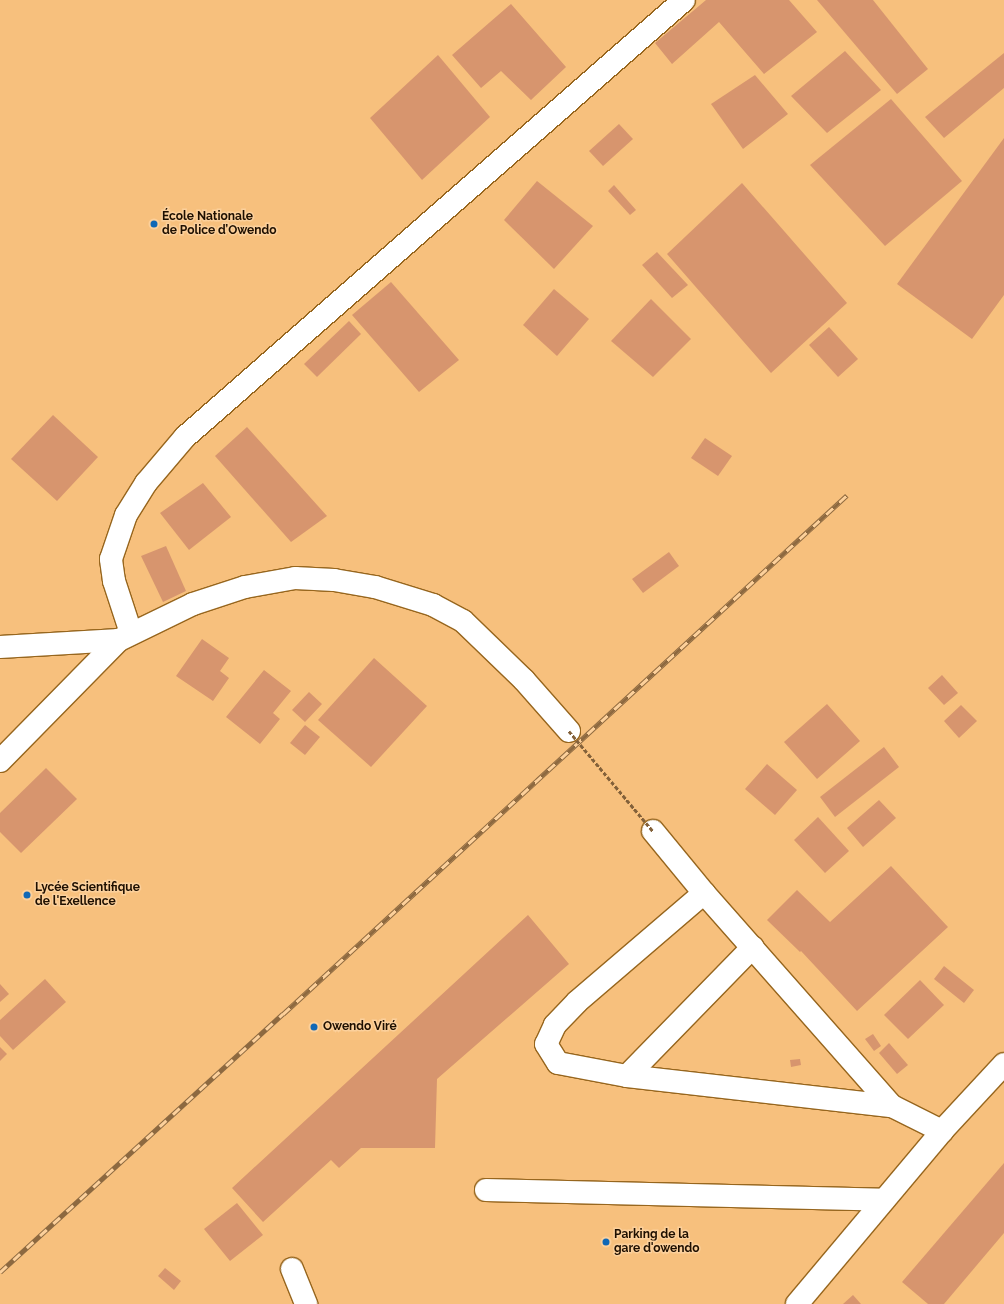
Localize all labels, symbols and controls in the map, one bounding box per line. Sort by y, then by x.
place label: École Nationale de Police d’Owendo [162,210,277,238]
marker: École Nationale de Police d’Owendo [149,219,159,229]
place label: Lycée Scientifique de l'Exellence [35,881,140,909]
marker: Lycée Scientifique de l'Exellence [22,890,32,900]
place label: Owendo Viré [323,1020,397,1034]
marker: Owendo Viré [308,1021,320,1033]
place label: Parking de la gare d'owendo [614,1228,700,1256]
marker: Parking de la gare d'owendo [601,1237,611,1247]

